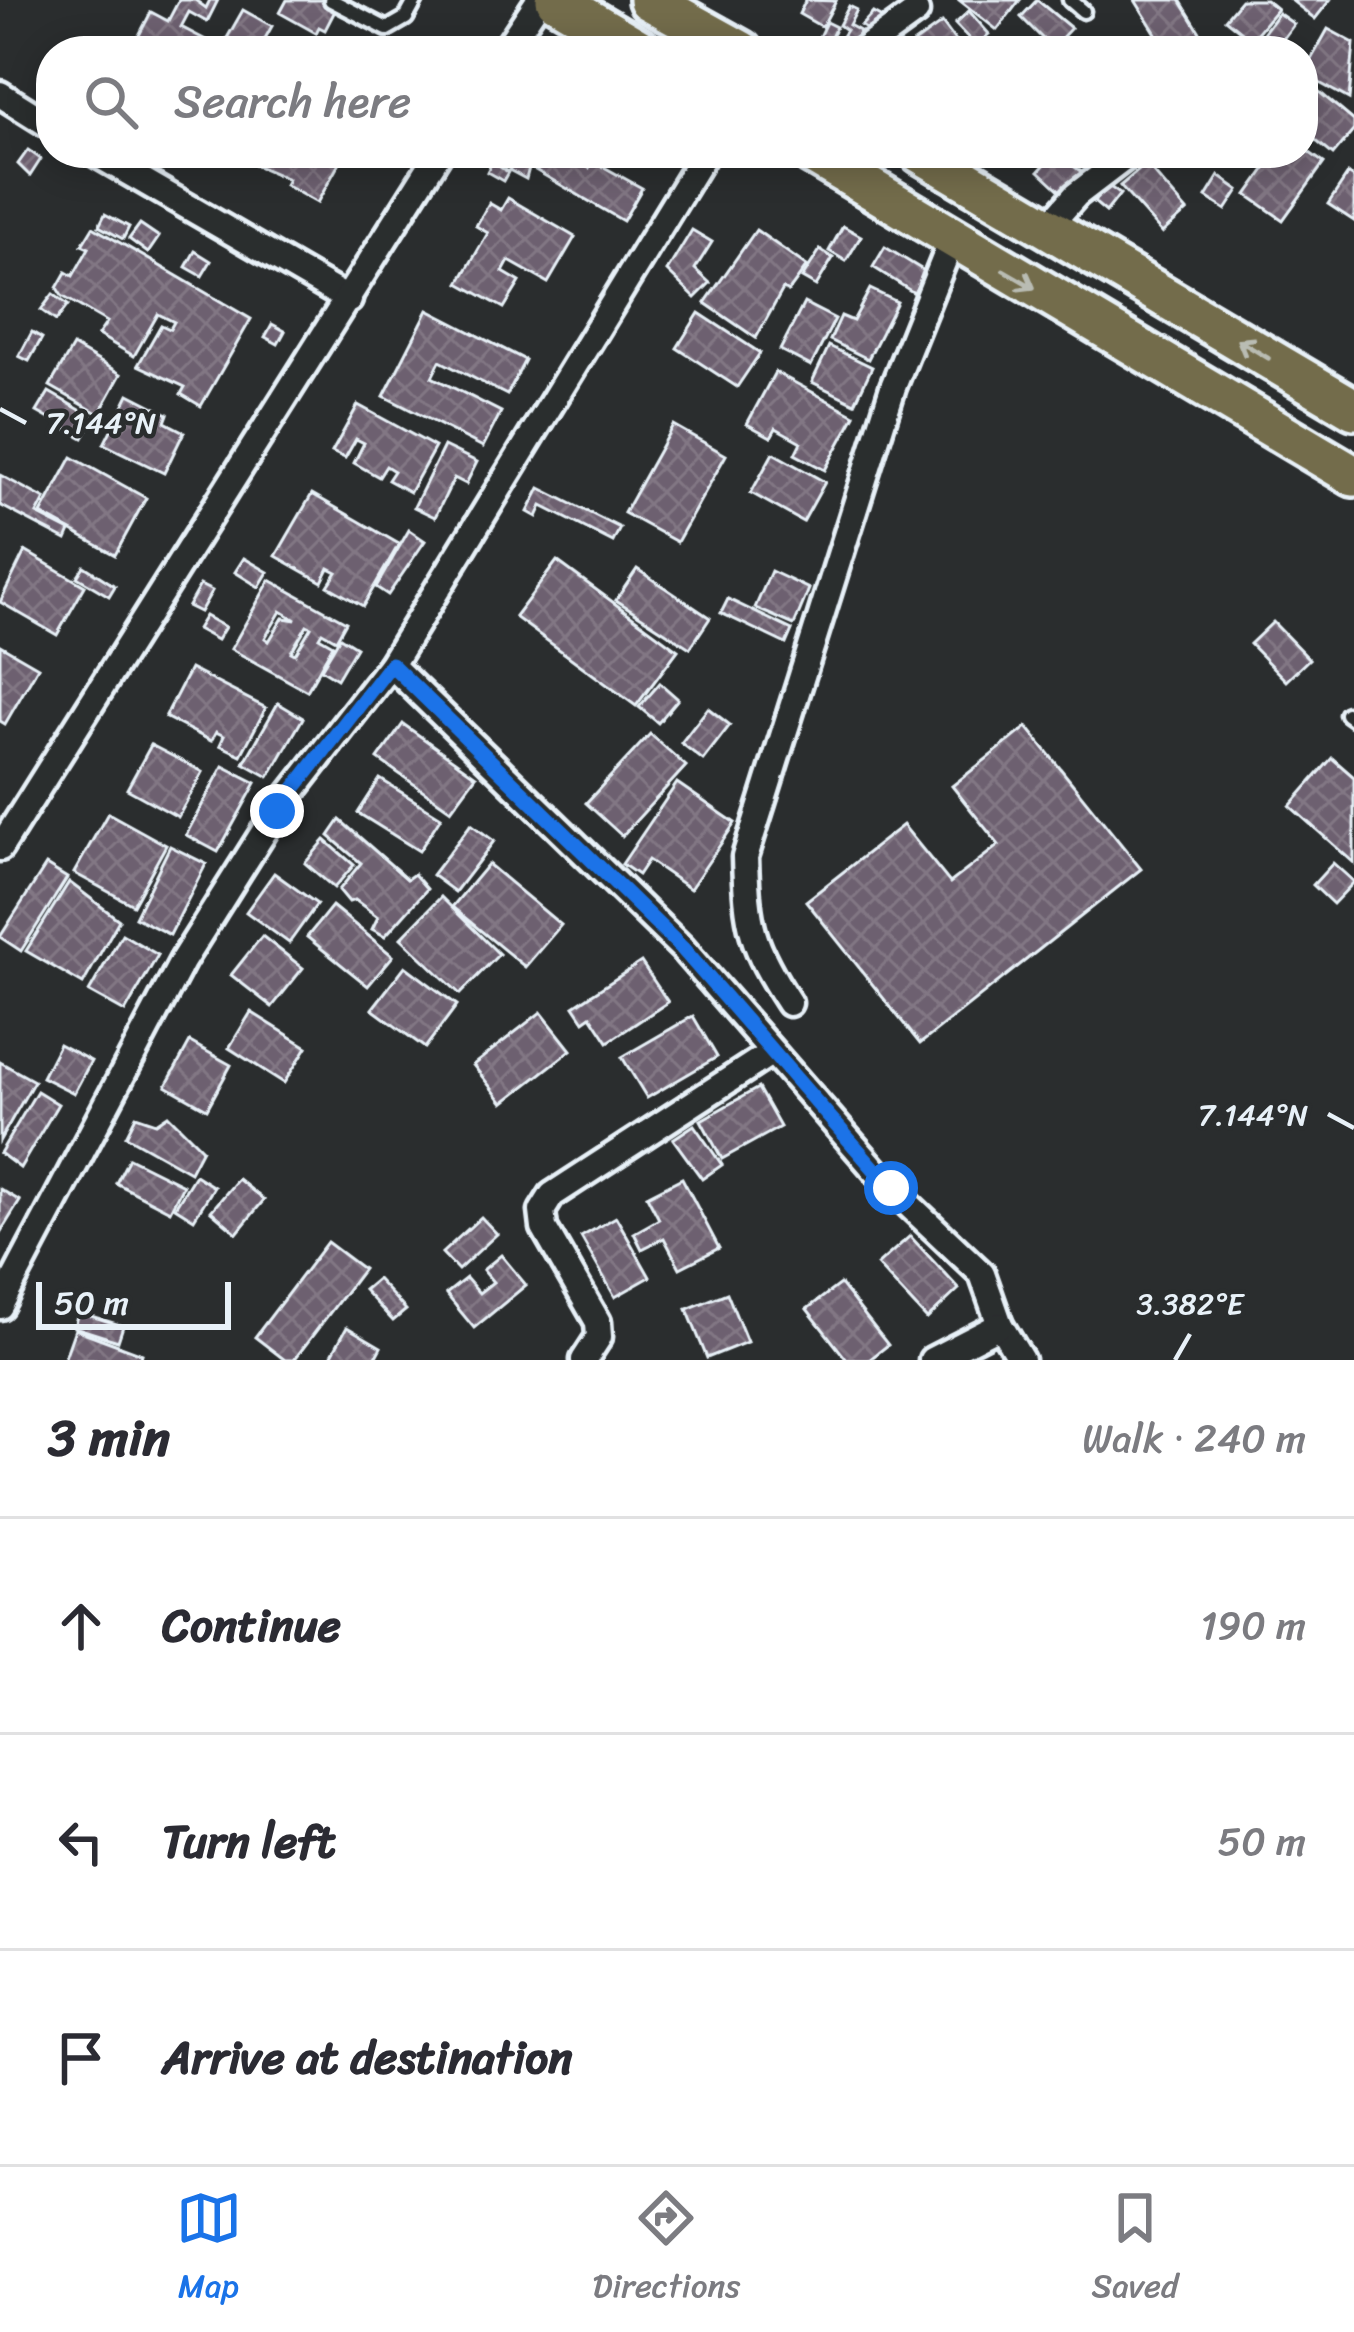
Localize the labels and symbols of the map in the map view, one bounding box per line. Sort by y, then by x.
one-way arrow [1001,268,1036,292]
one-way arrow [1237,337,1271,361]
text: 7.144°N [46,396,156,450]
route end [250,784,304,838]
text: 7.144°N [1198,1088,1308,1142]
route start [864,1161,918,1215]
scale bar [36,1276,231,1329]
text: 3.382°E [1137,1277,1246,1331]

